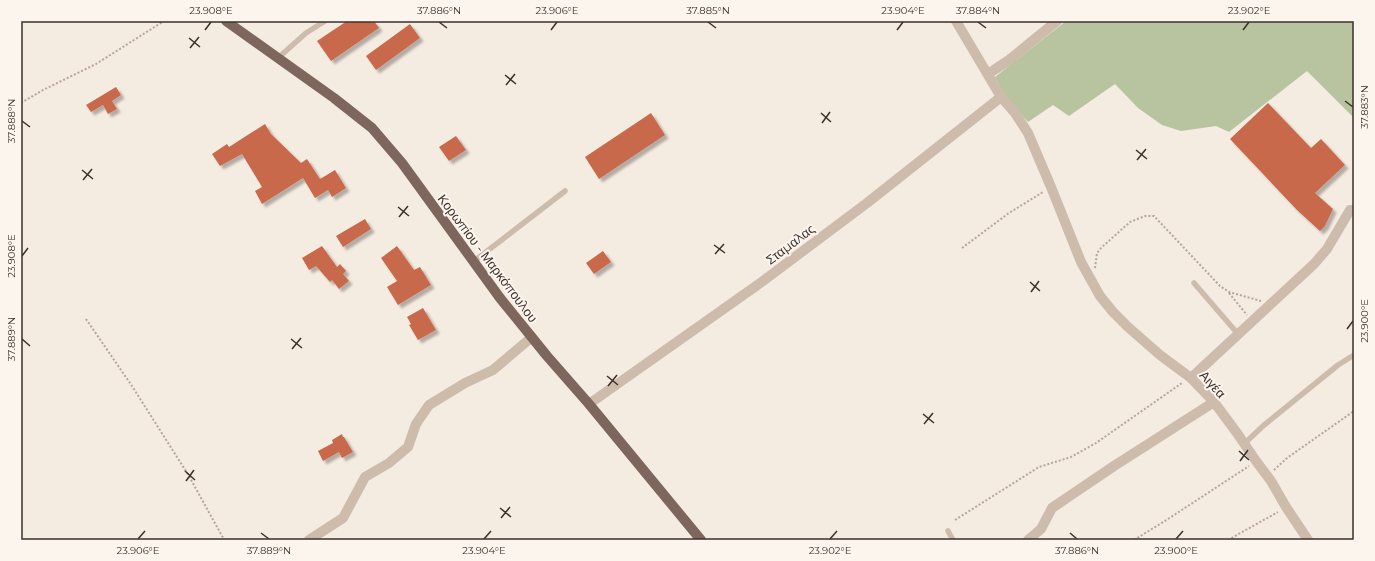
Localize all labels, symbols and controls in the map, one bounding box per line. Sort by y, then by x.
text: 23.908°E [189,4,233,17]
text: 37.886°N [417,4,461,17]
text: 23.906°E [536,4,579,17]
text: 37.885°N [686,4,730,17]
text: 23.904°E [881,4,925,17]
text: 37.884°N [956,4,1000,17]
text: 23.902°E [1228,4,1271,17]
text: 37.883°N [1358,85,1371,129]
text: 37.888°N [5,99,18,143]
street label: Κορωπίου - Μαρκόπουλου [435,191,541,325]
street label: Σταμαλας [762,220,818,268]
text: 23.908°E [5,234,18,278]
text: 23.900°E [1358,299,1371,343]
text: 37.889°N [5,317,18,361]
street label: Αιγέα [1197,367,1230,401]
text: 23.906°E [117,544,160,557]
text: 37.889°N [247,544,291,557]
text: 23.904°E [462,544,506,557]
text: 23.902°E [809,544,852,557]
text: 37.886°N [1055,544,1099,557]
text: 23.900°E [1154,544,1198,557]

